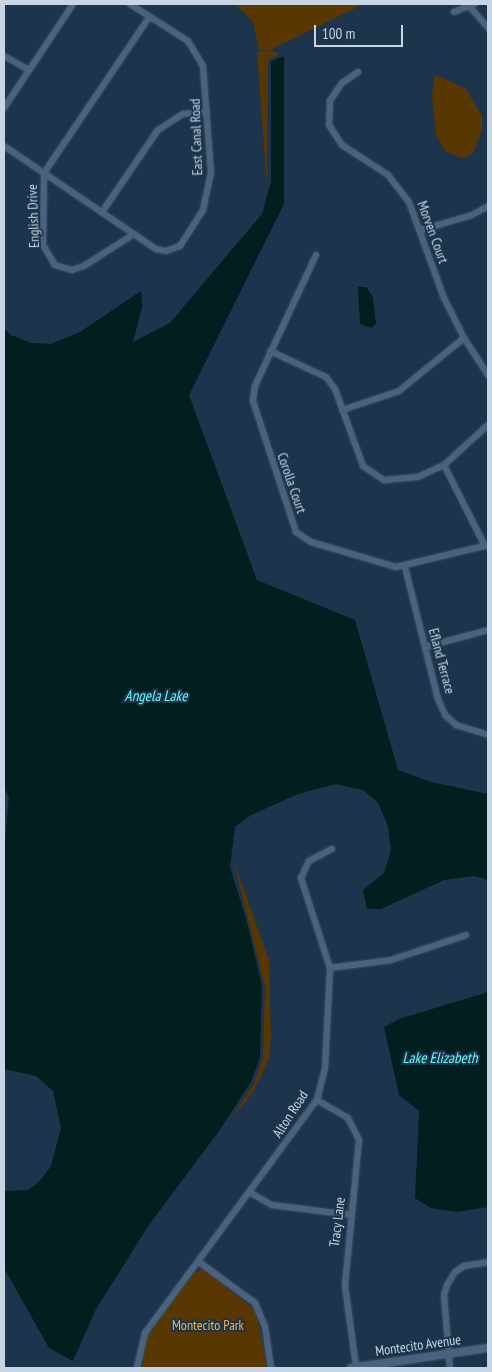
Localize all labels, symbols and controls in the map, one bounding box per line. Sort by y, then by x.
scale bar [317,15,406,47]
text: 100 m [322,24,355,43]
street label: East Canal Road [186,98,206,176]
street label: English Drive [23,184,43,248]
street label: Morven Court [414,198,452,266]
street label: Corolla Court [274,450,310,516]
street label: Efland Terrace [425,626,459,696]
water label: Angela Lake [125,687,187,705]
water label: Lake Elizabeth [402,1049,478,1067]
street label: Alton Road [269,1087,311,1141]
street label: Tracy Lane [326,1196,348,1248]
park label: Montecito Park [172,1317,244,1333]
street label: Montecito Avenue [374,1331,462,1359]

